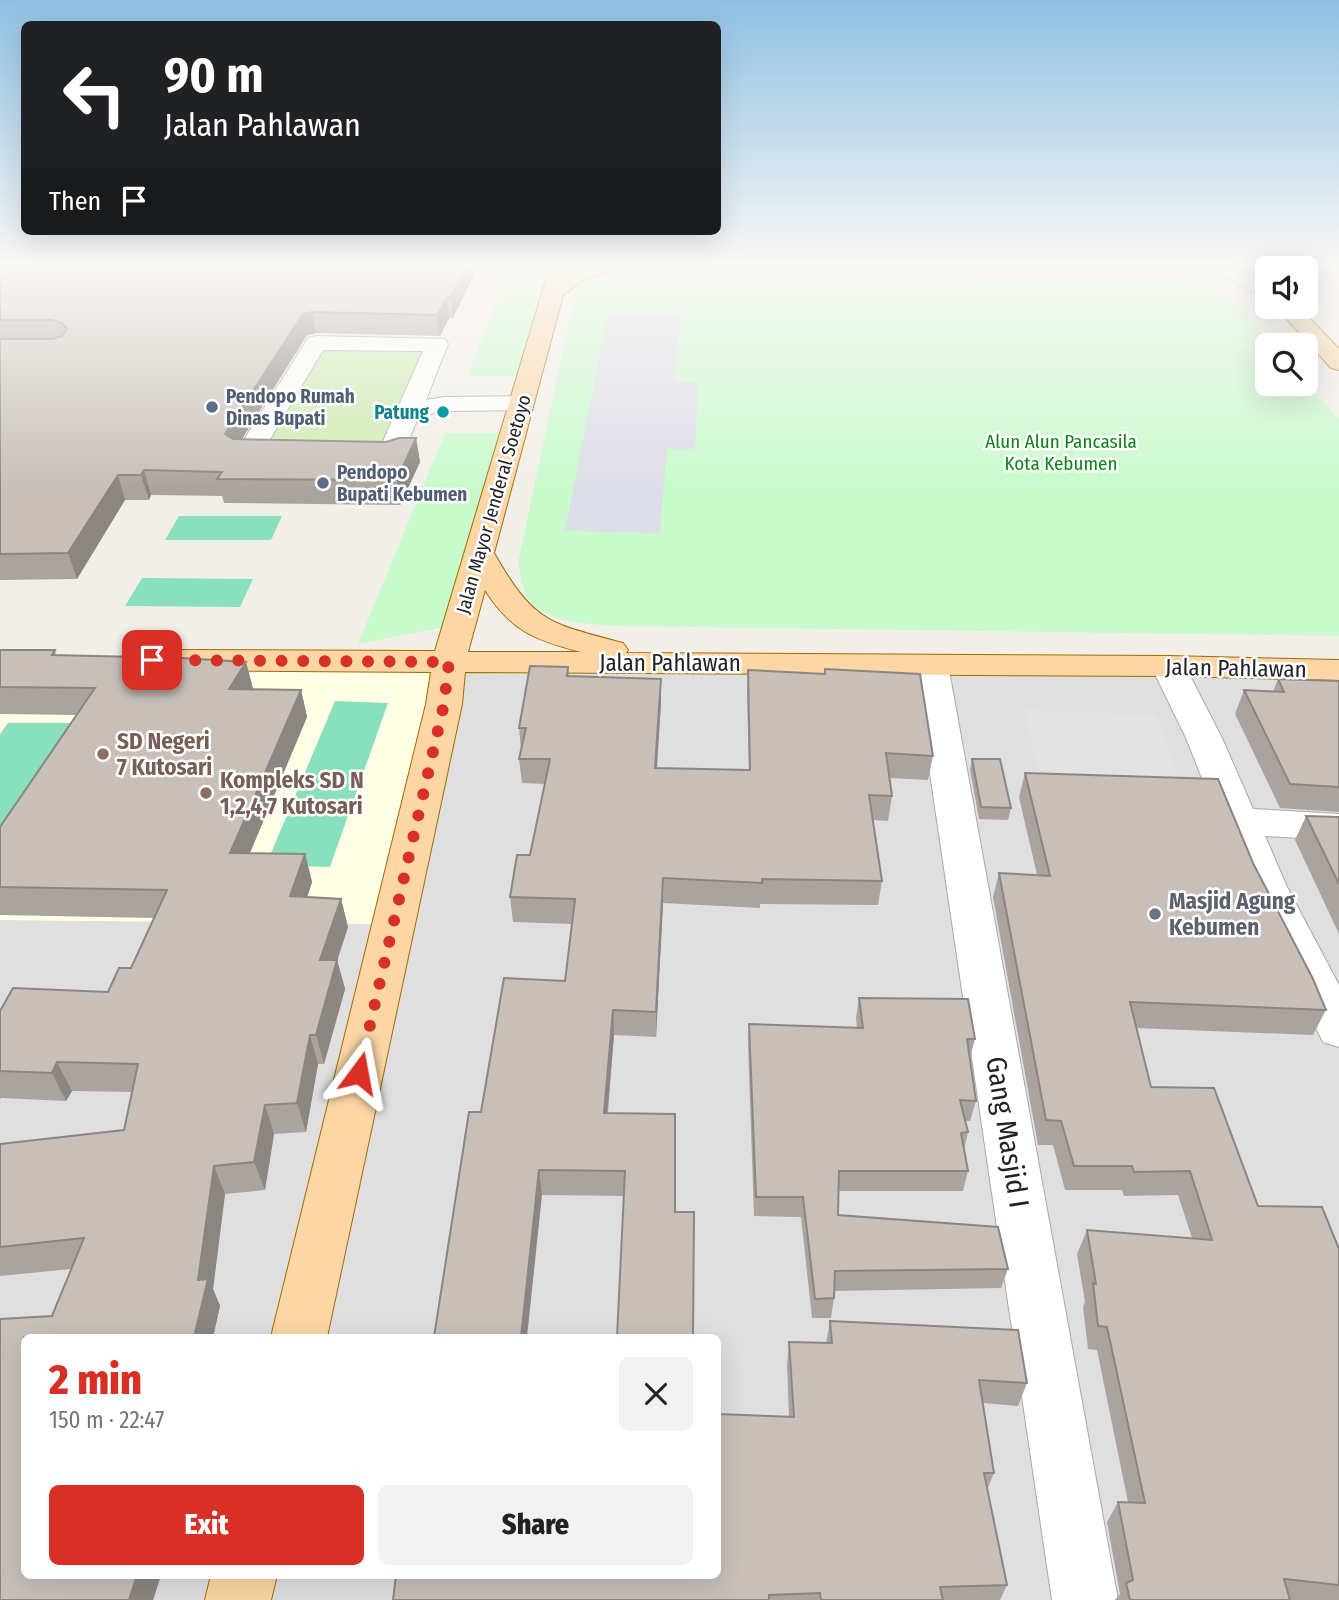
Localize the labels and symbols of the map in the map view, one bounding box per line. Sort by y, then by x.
place label: Pendopo Rumah Dinas Bupati [226,385,355,430]
street label: Jalan Mayor Jenderal Soetoyo [451,392,536,616]
marker: Pendopo Rumah Dinas Bupati [204,399,220,415]
place label: Patung [374,401,430,424]
marker: Patung [435,404,451,420]
park label: Alun Alun Pancasila Kota Kebumen [985,430,1137,475]
place label: Pendopo Bupati Kebumen [337,461,467,506]
marker: Pendopo Bupati Kebumen [315,475,331,491]
pin [122,630,182,690]
street label: Jalan Pahlawan [599,649,741,677]
street label: Jalan Pahlawan [1165,653,1307,683]
place label: SD Negeri 7 Kutosari [117,727,212,781]
marker: SD Negeri 7 Kutosari [95,746,111,762]
place label: Kompleks SD N 1,2,4,7 Kutosari [220,766,364,820]
marker: Kompleks SD N 1,2,4,7 Kutosari [198,785,214,801]
place label: Masjid Agung Kebumen [1169,887,1296,941]
marker: Masjid Agung Kebumen [1147,906,1163,922]
position arrow [322,1036,396,1110]
street label: Gang Masjid I [979,1054,1036,1210]

